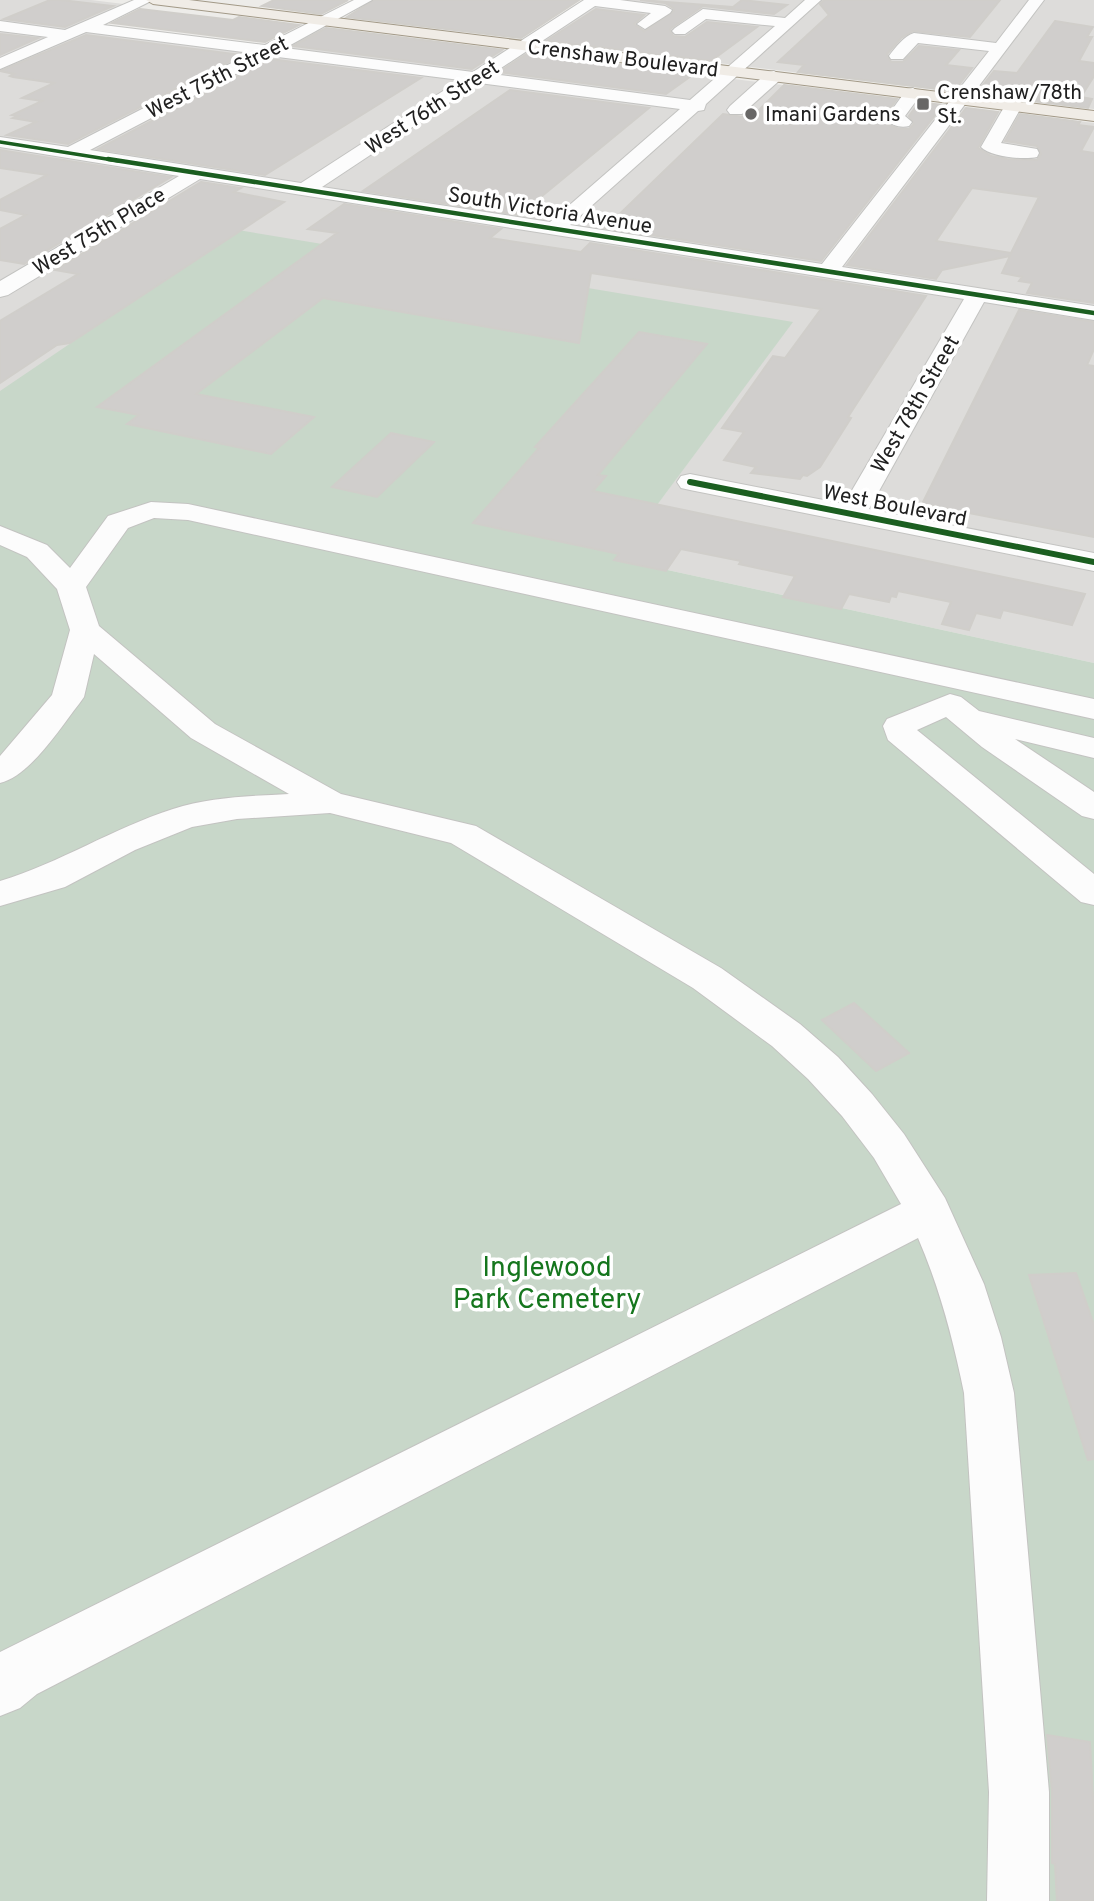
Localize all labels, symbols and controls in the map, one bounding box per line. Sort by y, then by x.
street label: West 75th Street [142,31,293,126]
street label: Crenshaw Boulevard [526,34,720,85]
street label: West 76th Street [361,55,505,162]
place label: Crenshaw/78th St. [937,80,1082,131]
marker: Crenshaw/78th St. [915,96,931,112]
place label: Imani Gardens [765,102,901,129]
marker: Imani Gardens [743,106,759,122]
street label: West 75th Place [28,182,171,283]
street label: South Victoria Avenue [446,182,654,241]
street label: West 78th Street [866,331,967,479]
street label: West Boulevard [821,479,969,534]
park label: Inglewood Park Cemetery [453,1251,641,1319]

